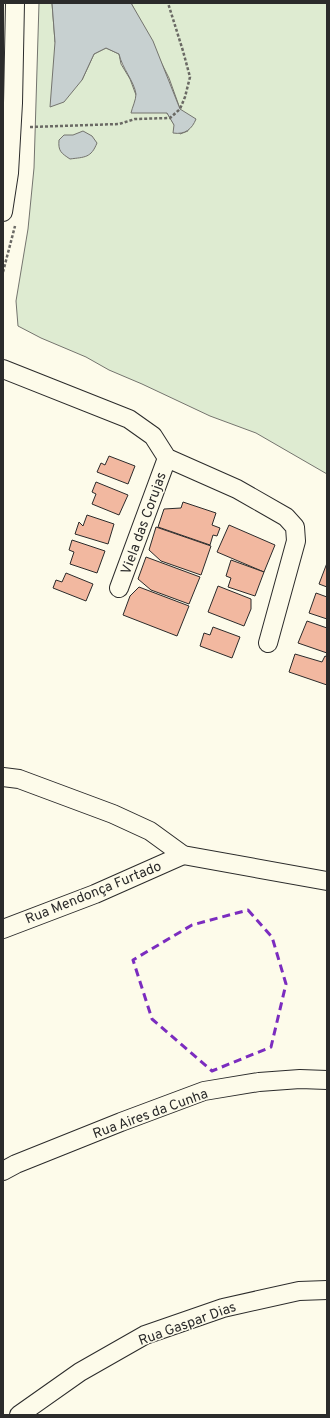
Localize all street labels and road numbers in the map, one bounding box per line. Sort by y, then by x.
street label: Viela das Corujas [118,470,171,577]
street label: Rua Mendonça Furtado [23,858,164,929]
street label: Rua Aires da Cunha [91,1086,210,1143]
street label: Rua Gaspar Dias [136,1299,239,1350]

